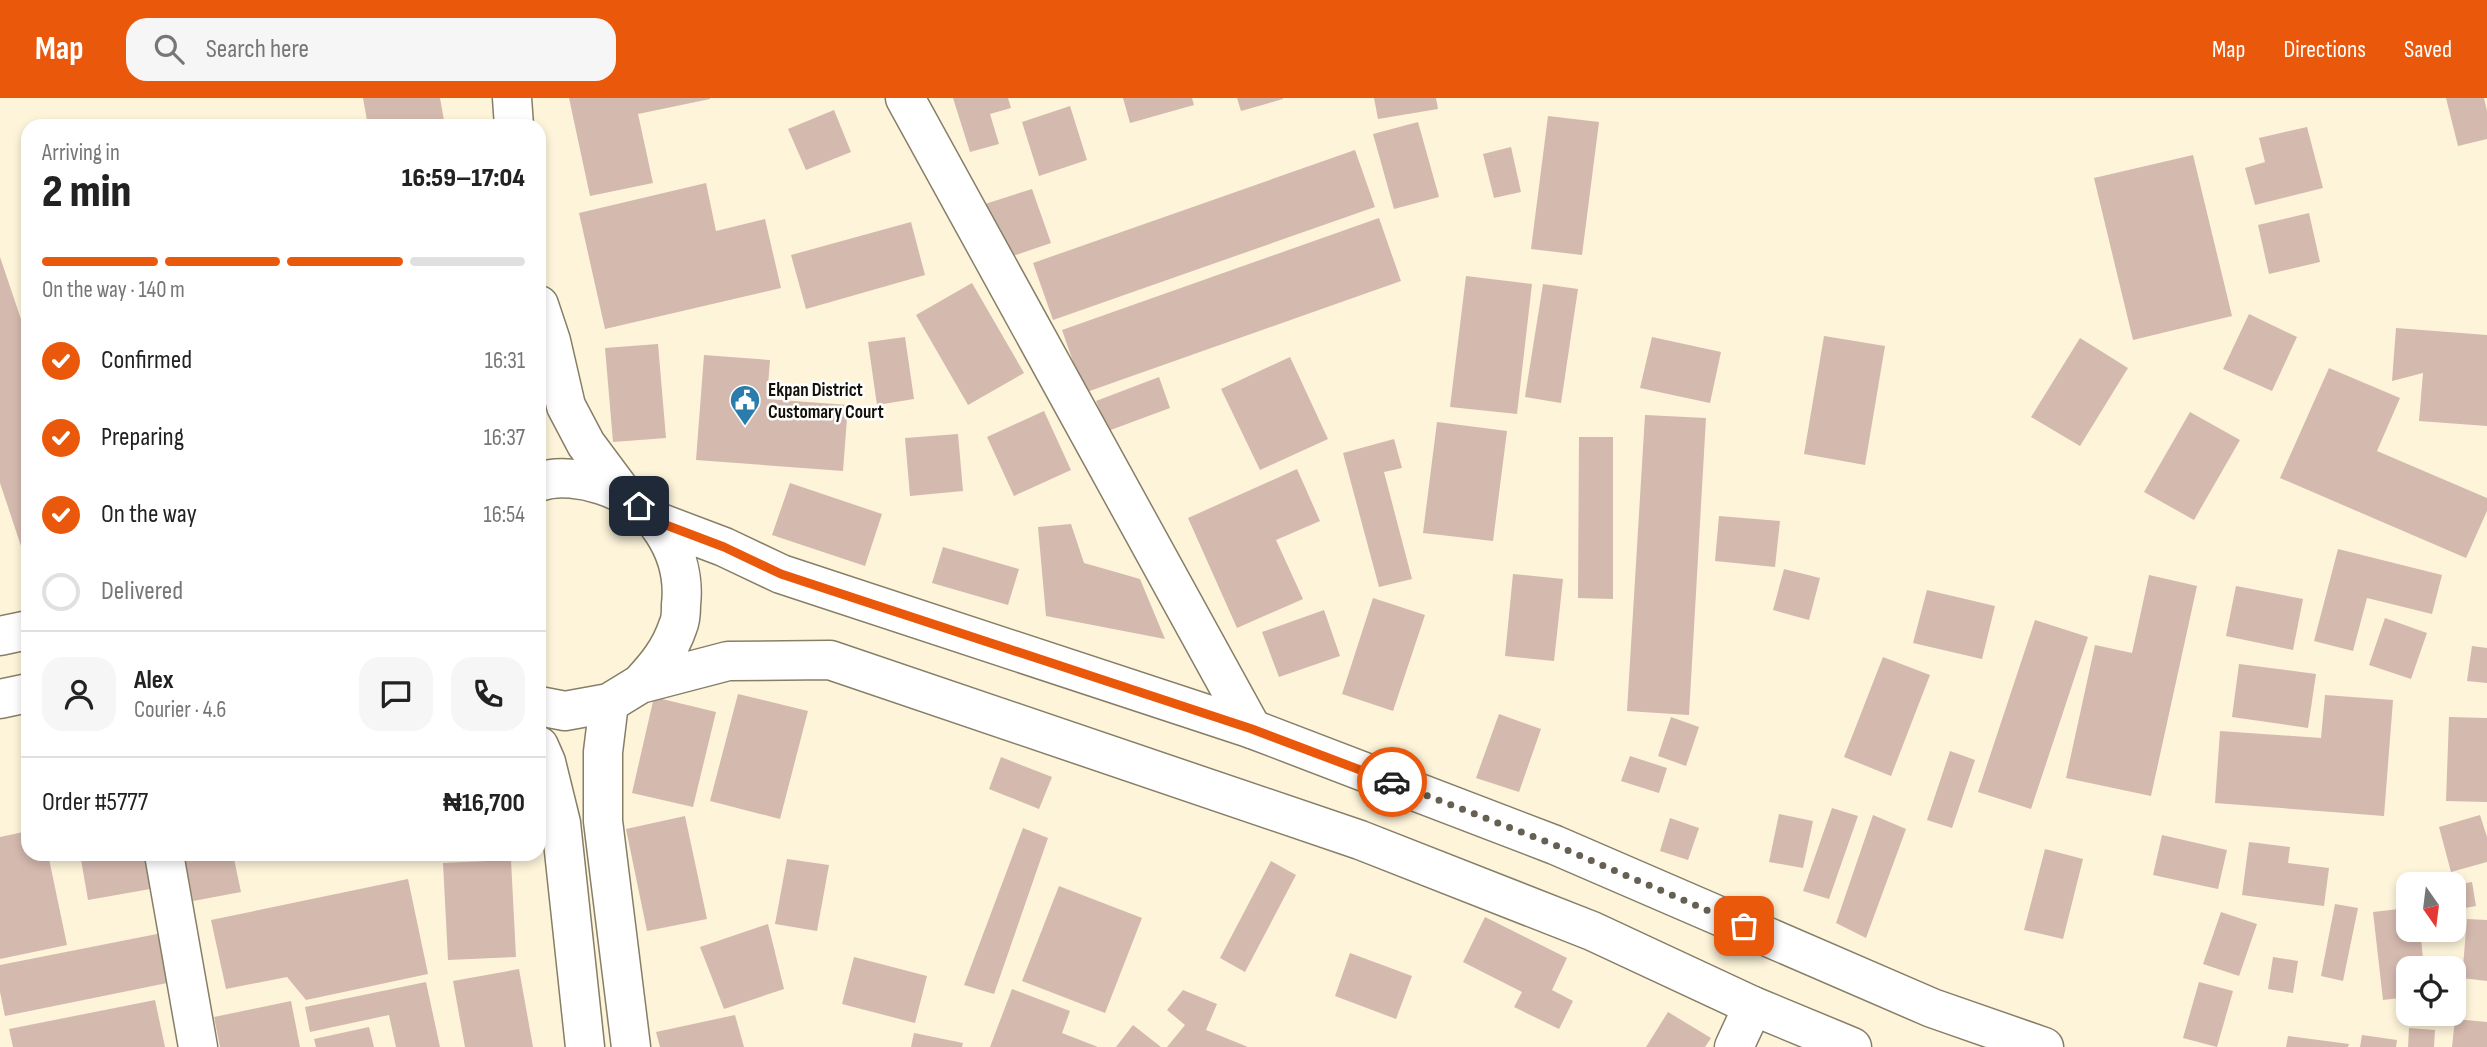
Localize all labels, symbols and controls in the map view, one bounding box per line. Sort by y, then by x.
search box [126,18,616,81]
text: Map [35,29,84,69]
icon: search [150,30,188,68]
text: Search here [206,34,309,65]
text: Map [2212,35,2245,64]
text: Directions [2283,35,2366,64]
text: Saved [2404,35,2452,64]
text: Arriving in [42,139,120,167]
text: 16:59–17:04 [402,163,525,194]
text: 2 min [42,165,131,220]
text: On the way · 140 m [42,276,185,304]
icon: check [42,342,80,380]
text: Confirmed [101,345,192,376]
text: 16:31 [485,347,525,375]
place label: Ekpan District Customary Court [768,379,884,424]
public building icon: Ekpan District Customary Court [728,383,762,427]
icon: check [42,419,80,457]
text: Preparing [101,422,184,453]
text: 16:37 [484,424,525,452]
pin [609,476,669,536]
icon: home [620,487,658,525]
icon: check [42,496,80,534]
text: On the way [101,499,197,530]
text: 16:54 [484,501,525,529]
text: Delivered [101,576,183,607]
button: person [42,657,116,731]
button: chat [359,657,433,731]
button: phone [451,657,525,731]
text: Alex [134,665,174,696]
text: Courier · 4.6 [134,696,226,724]
courier [1357,747,1427,817]
icon: car [1373,763,1411,801]
text: Order #5777 [42,787,148,818]
text: ₦16,700 [443,788,525,819]
north arrow [2396,872,2466,942]
map controls [2396,872,2466,1026]
pin [1714,896,1774,956]
icon: bag [1725,907,1763,945]
button: locate [2396,956,2466,1026]

